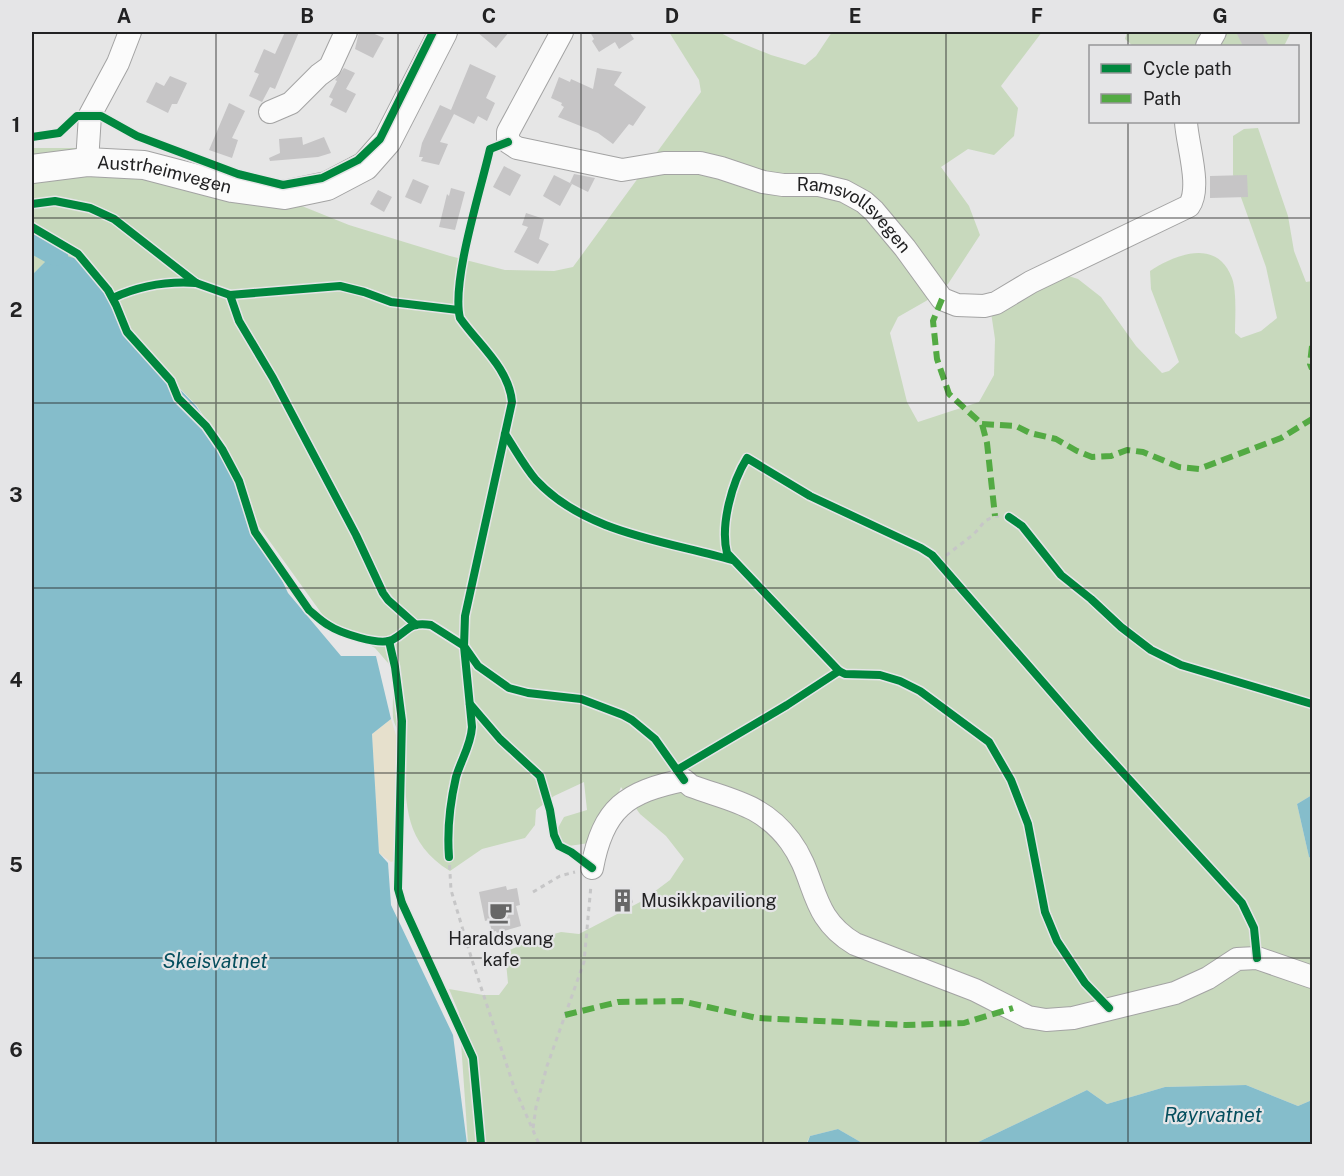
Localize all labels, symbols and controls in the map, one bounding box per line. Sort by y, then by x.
text: A [117,4,131,28]
text: B [300,4,314,28]
text: C [482,4,496,28]
text: D [665,4,679,28]
text: E [849,4,861,28]
text: F [1031,4,1043,28]
text: G [1212,4,1228,28]
legend [1089,45,1299,123]
text: Cycle path [1143,58,1232,79]
text: Path [1143,88,1181,109]
text: 1 [12,113,20,137]
street label: Austrheimvegen [96,152,234,197]
street label: Ramsvollsvegen [797,174,915,257]
text: 2 [10,298,22,322]
text: 3 [9,483,23,507]
text: 4 [9,668,23,692]
text: 5 [9,853,23,877]
building icon: Musikkpaviliong [610,888,636,914]
place label: Musikkpaviliong [641,890,777,911]
cafe icon: Haraldsvang kafe [488,900,514,926]
place label: Haraldsvang kafe [448,928,554,970]
water label: Skeisvatnet [162,949,268,973]
text: 6 [9,1038,23,1062]
water label: Røyrvatnet [1164,1103,1262,1127]

